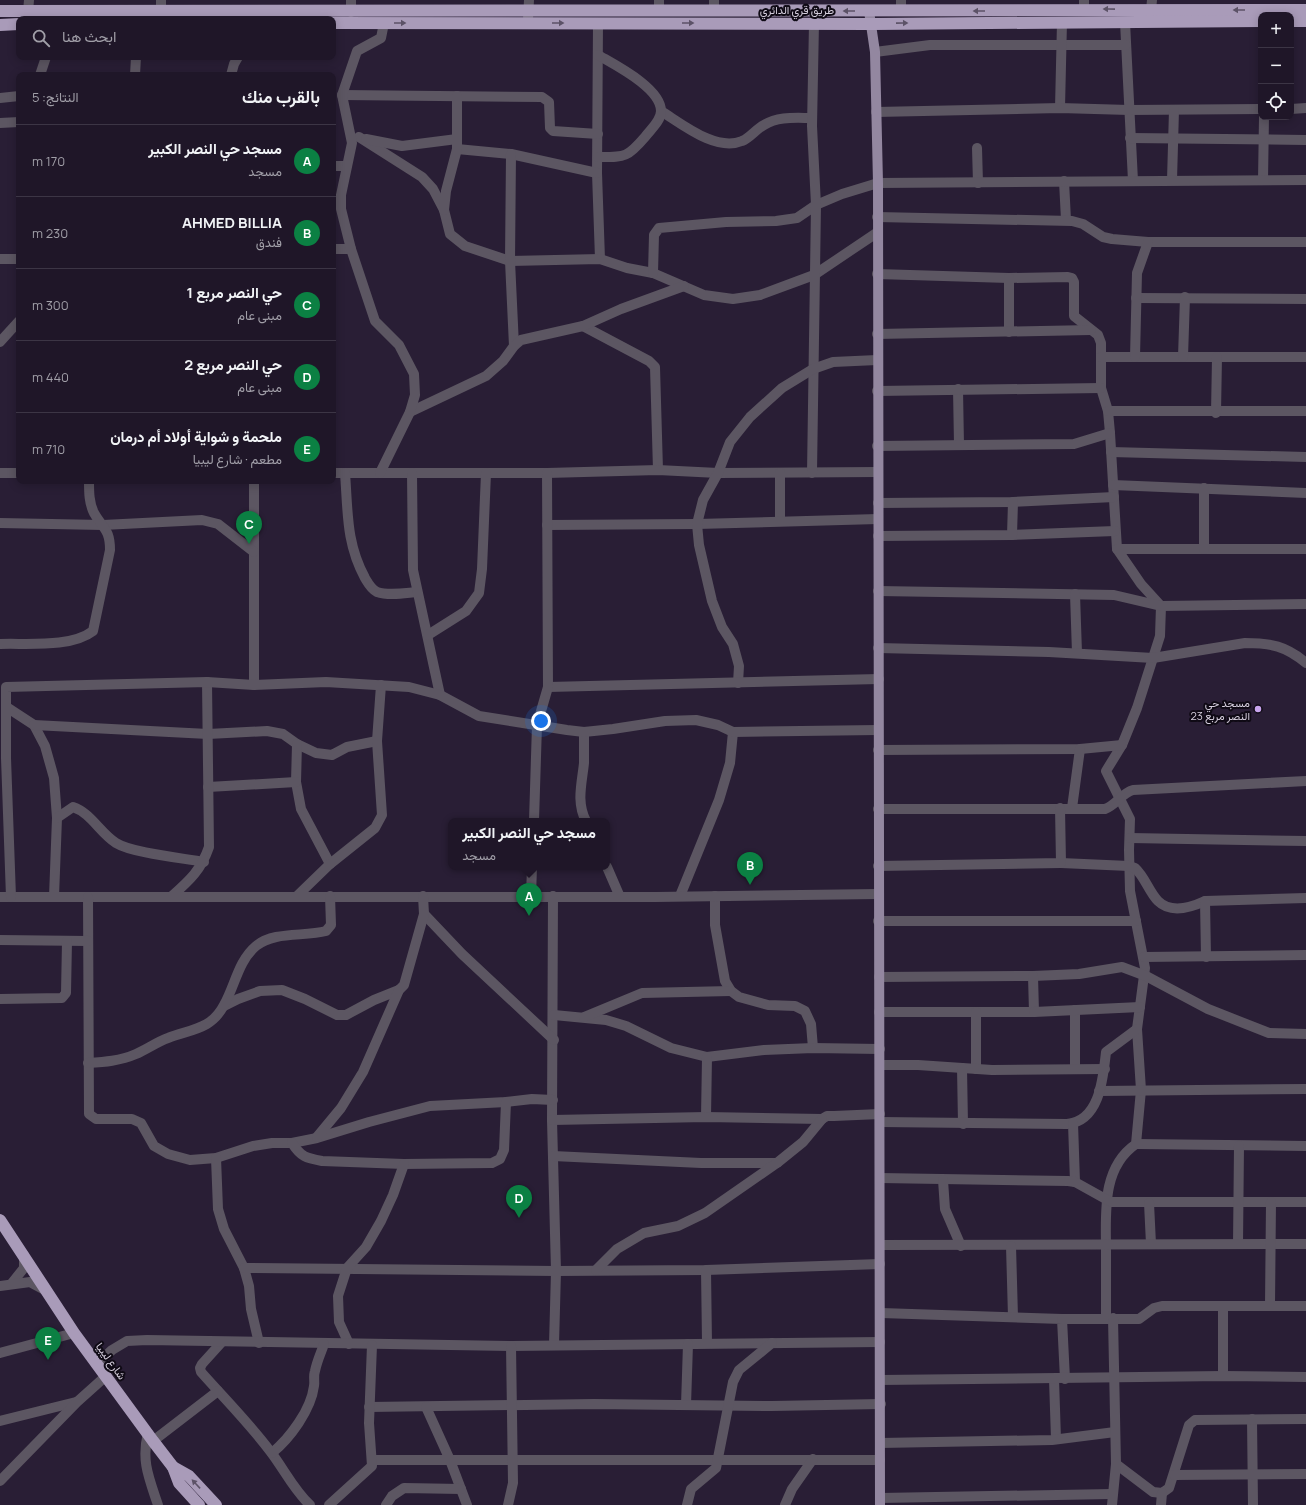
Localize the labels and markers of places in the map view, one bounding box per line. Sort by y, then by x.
pin: C [236,511,262,544]
place label: مسجد حي النصر مربع 23 [1190,695,1250,724]
marker: مسجد حي النصر مربع 23 [1253,704,1263,714]
pin: B [737,852,763,885]
pin: A [516,883,542,916]
pin: D [506,1185,532,1218]
pin: E [35,1327,61,1360]

